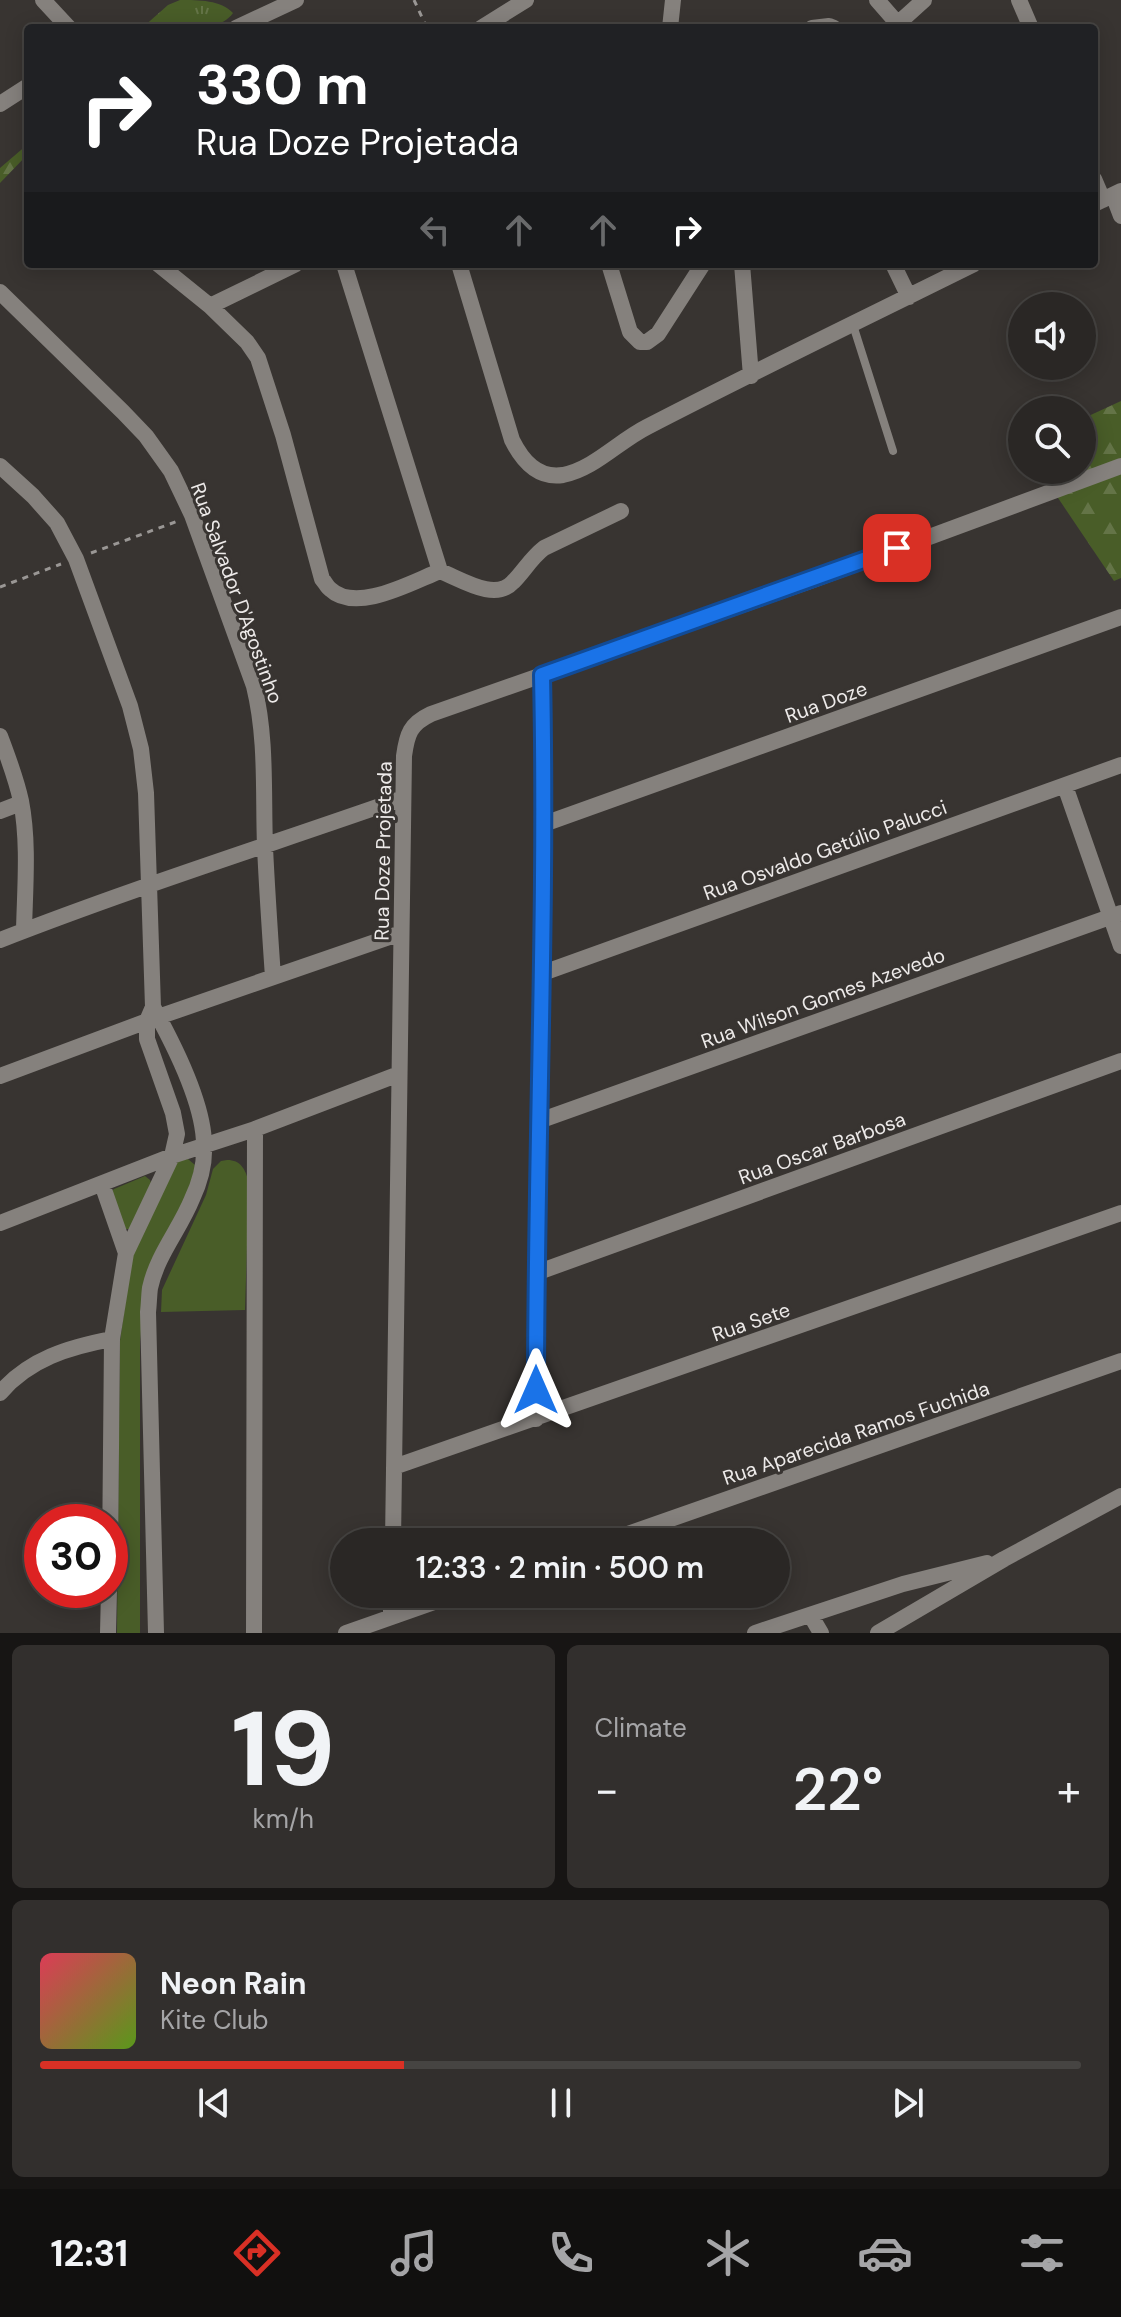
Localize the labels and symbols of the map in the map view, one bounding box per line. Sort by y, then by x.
street label: Rua Salvador D'Agostinho [185,479,289,707]
pin [863,514,931,582]
street label: Rua Doze [781,675,871,729]
street label: Rua Doze Projetada [368,761,398,941]
street label: Rua Osvaldo Getúlio Palucci [700,794,950,906]
street label: Rua Wilson Gomes Azevedo [698,942,948,1054]
street label: Rua Oscar Barbosa [735,1106,909,1190]
street label: Rua Sete [708,1297,794,1347]
position arrow [494,1348,578,1432]
street label: Rua Aparecida Ramos Fuchida [719,1375,993,1491]
speed limit sign: 30 [24,1504,128,1608]

